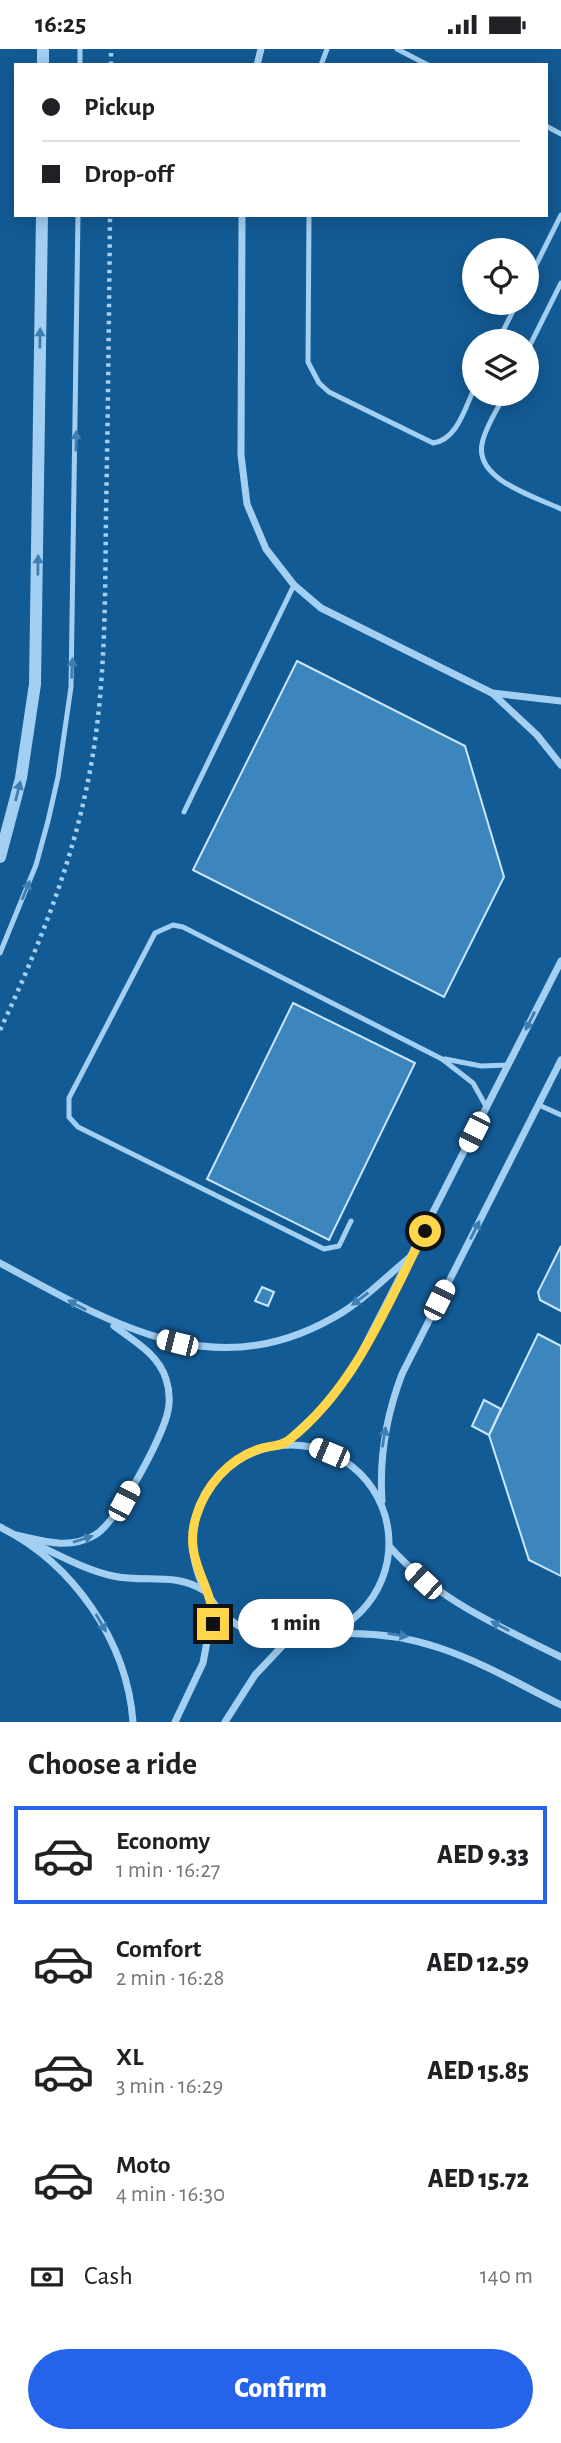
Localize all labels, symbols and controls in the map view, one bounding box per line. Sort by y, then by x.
text: 16:25 [35,11,86,37]
text: Pickup [84,94,155,120]
text: Drop-off [84,161,173,187]
map controls [462,238,539,406]
button: locate [462,238,539,315]
one-way arrow [34,327,46,349]
button: layers [462,329,539,406]
one-way arrow [70,430,82,452]
one-way arrow [32,554,44,576]
one-way arrow [67,657,78,679]
one-way arrow [13,780,24,802]
one-way arrow [20,880,31,901]
one-way arrow [525,1012,537,1032]
car [456,1109,493,1155]
route start [409,1215,441,1247]
one-way arrow [470,1220,481,1240]
car [421,1277,458,1323]
one-way arrow [350,1292,369,1306]
one-way arrow [68,1299,87,1311]
car [155,1328,200,1358]
one-way arrow [379,1426,390,1448]
car [306,1435,353,1471]
car [105,1478,144,1524]
one-way arrow [72,1533,93,1544]
car [401,1559,446,1603]
callout: 1 min [238,1599,353,1649]
route end [197,1608,229,1640]
text: 1 min [272,1612,320,1635]
one-way arrow [95,1613,107,1633]
one-way arrow [490,1621,510,1632]
one-way arrow [387,1630,409,1641]
text: Choose a ride [28,1748,197,1780]
icon: car [32,1824,95,1887]
text: Economy [116,1828,210,1854]
text: AED 9.33 [437,1842,529,1868]
text: 1 min · 16:27 [116,1859,220,1882]
icon: car [32,1932,95,1995]
text: Comfort [116,1936,201,1962]
text: AED 12.59 [427,1950,529,1976]
text: 2 min · 16:28 [116,1967,224,1990]
icon: car [32,2040,95,2103]
text: XL [116,2044,143,2070]
text: AED 15.85 [427,2058,529,2084]
text: 3 min · 16:29 [116,2075,223,2098]
icon: car [32,2148,95,2211]
text: Moto [116,2152,171,2178]
text: AED 15.72 [428,2166,529,2192]
text: 4 min · 16:30 [116,2183,225,2206]
icon: cash [28,2258,66,2296]
text: Cash [84,2263,133,2289]
text: 140 m [480,2265,533,2288]
button: Confirm [28,2349,533,2429]

